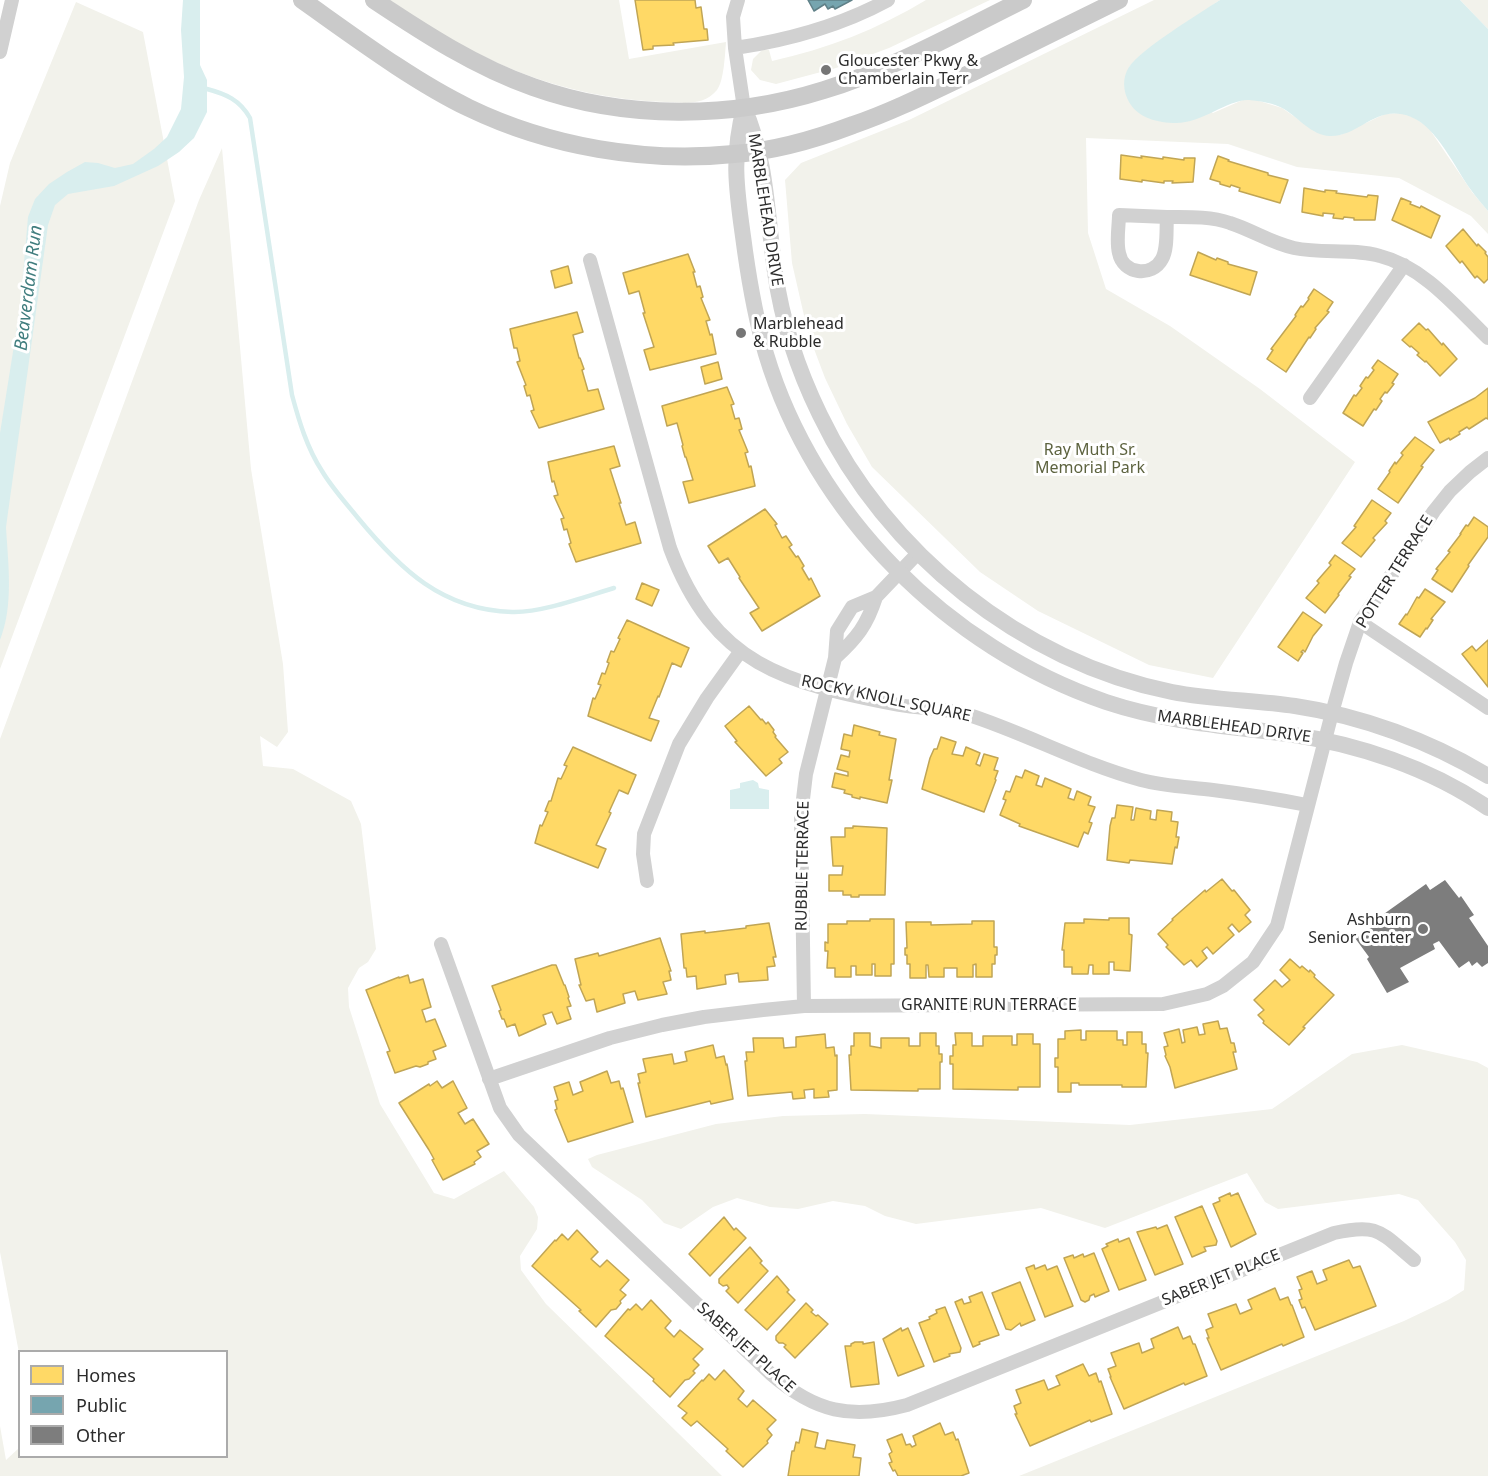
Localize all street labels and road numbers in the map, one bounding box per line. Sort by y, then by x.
street label: MARBLEHEAD DRIVE [743,132,787,288]
street label: POTTER TERRACE [1353,512,1437,632]
street label: ROCKY KNOLL SQUARE [799,672,973,726]
street label: MARBLEHEAD DRIVE [1156,707,1312,747]
street label: RUBBLE TERRACE [792,801,814,931]
street label: GRANITE RUN TERRACE [901,995,1077,1015]
street label: SABER JET PLACE [1159,1246,1283,1310]
street label: SABER JET PLACE [693,1299,799,1397]

